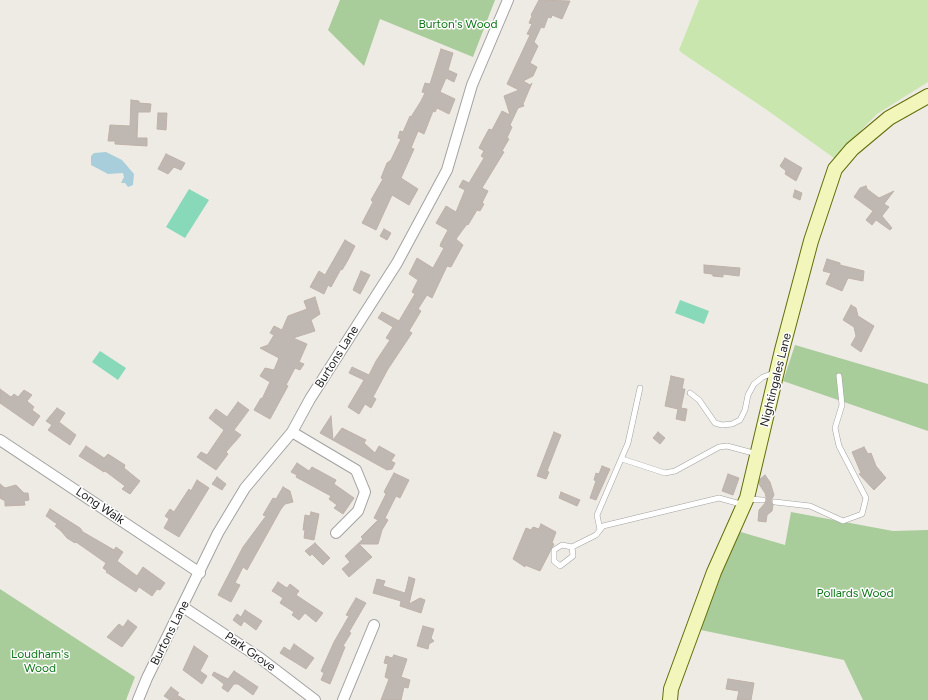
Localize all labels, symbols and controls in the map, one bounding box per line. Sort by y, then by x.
park label: Burton's Wood [418,17,498,31]
street label: Burtons Lane [312,323,362,391]
street label: Nightingales Lane [757,332,795,428]
street label: Long Walk [73,485,127,527]
park label: Pollards Wood [817,586,893,600]
street label: Burtons Lane [148,598,192,668]
street label: Park Grove [222,629,278,675]
park label: Loudham's Wood [11,647,69,675]

